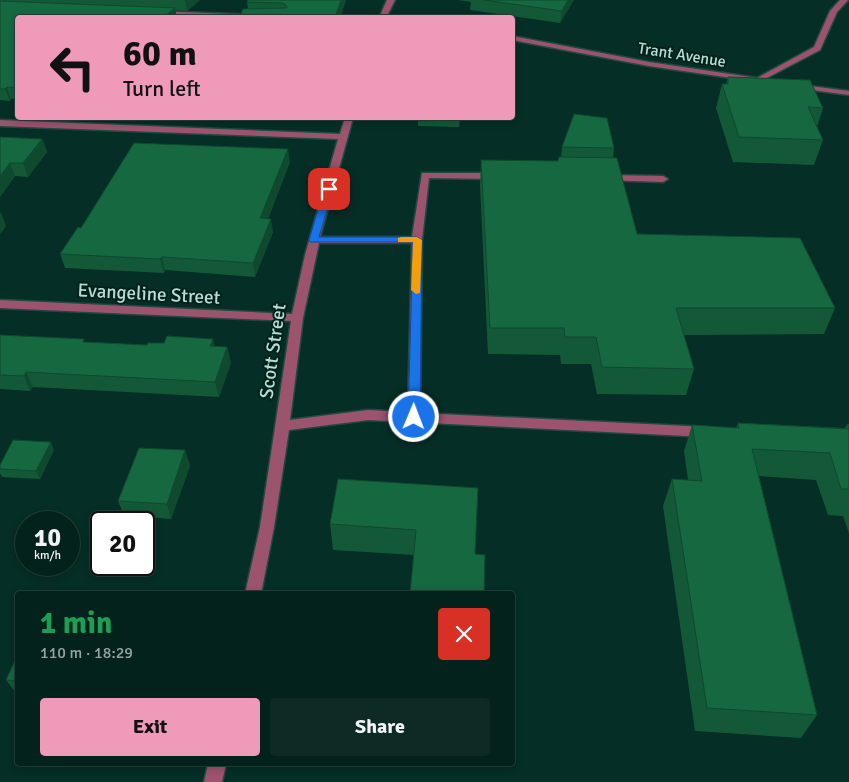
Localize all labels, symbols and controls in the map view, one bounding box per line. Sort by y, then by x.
text: 60 m [123,32,197,75]
icon: left [40,35,105,100]
street label: Trant Avenue [636,38,727,72]
text: Turn left [123,75,201,102]
pin [308,168,350,210]
icon: arrive [315,175,343,203]
street label: Evangeline Street [77,278,221,310]
street label: Scott Street [254,302,292,400]
position arrow [387,390,439,442]
speed limit sign: 20 [90,511,155,576]
text: 10 [34,522,61,553]
text: km/h [34,548,61,563]
text: 1 min [40,605,112,642]
button: close [438,608,490,660]
text: 110 m · 18:29 [40,643,133,663]
button: Exit [40,698,260,756]
button: Share [270,698,490,756]

